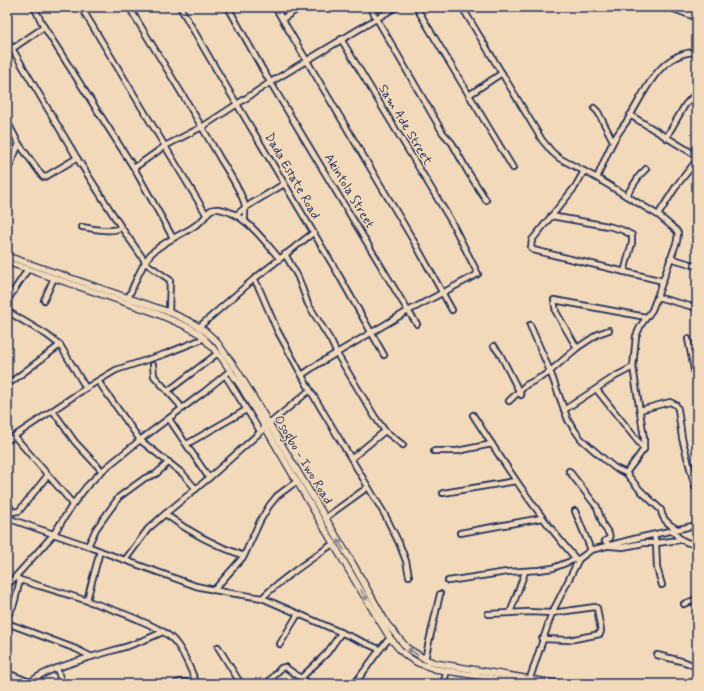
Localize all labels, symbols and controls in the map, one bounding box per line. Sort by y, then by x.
street label: Sam Ade Street [374,81,436,169]
street label: Dada Estate Road [260,130,324,222]
street label: Akintola Street [320,151,378,232]
street label: Osogbo - Iwo Road [268,412,336,509]
one-way arrow [337,539,345,551]
one-way arrow [360,589,368,601]
one-way arrow [408,648,419,656]

